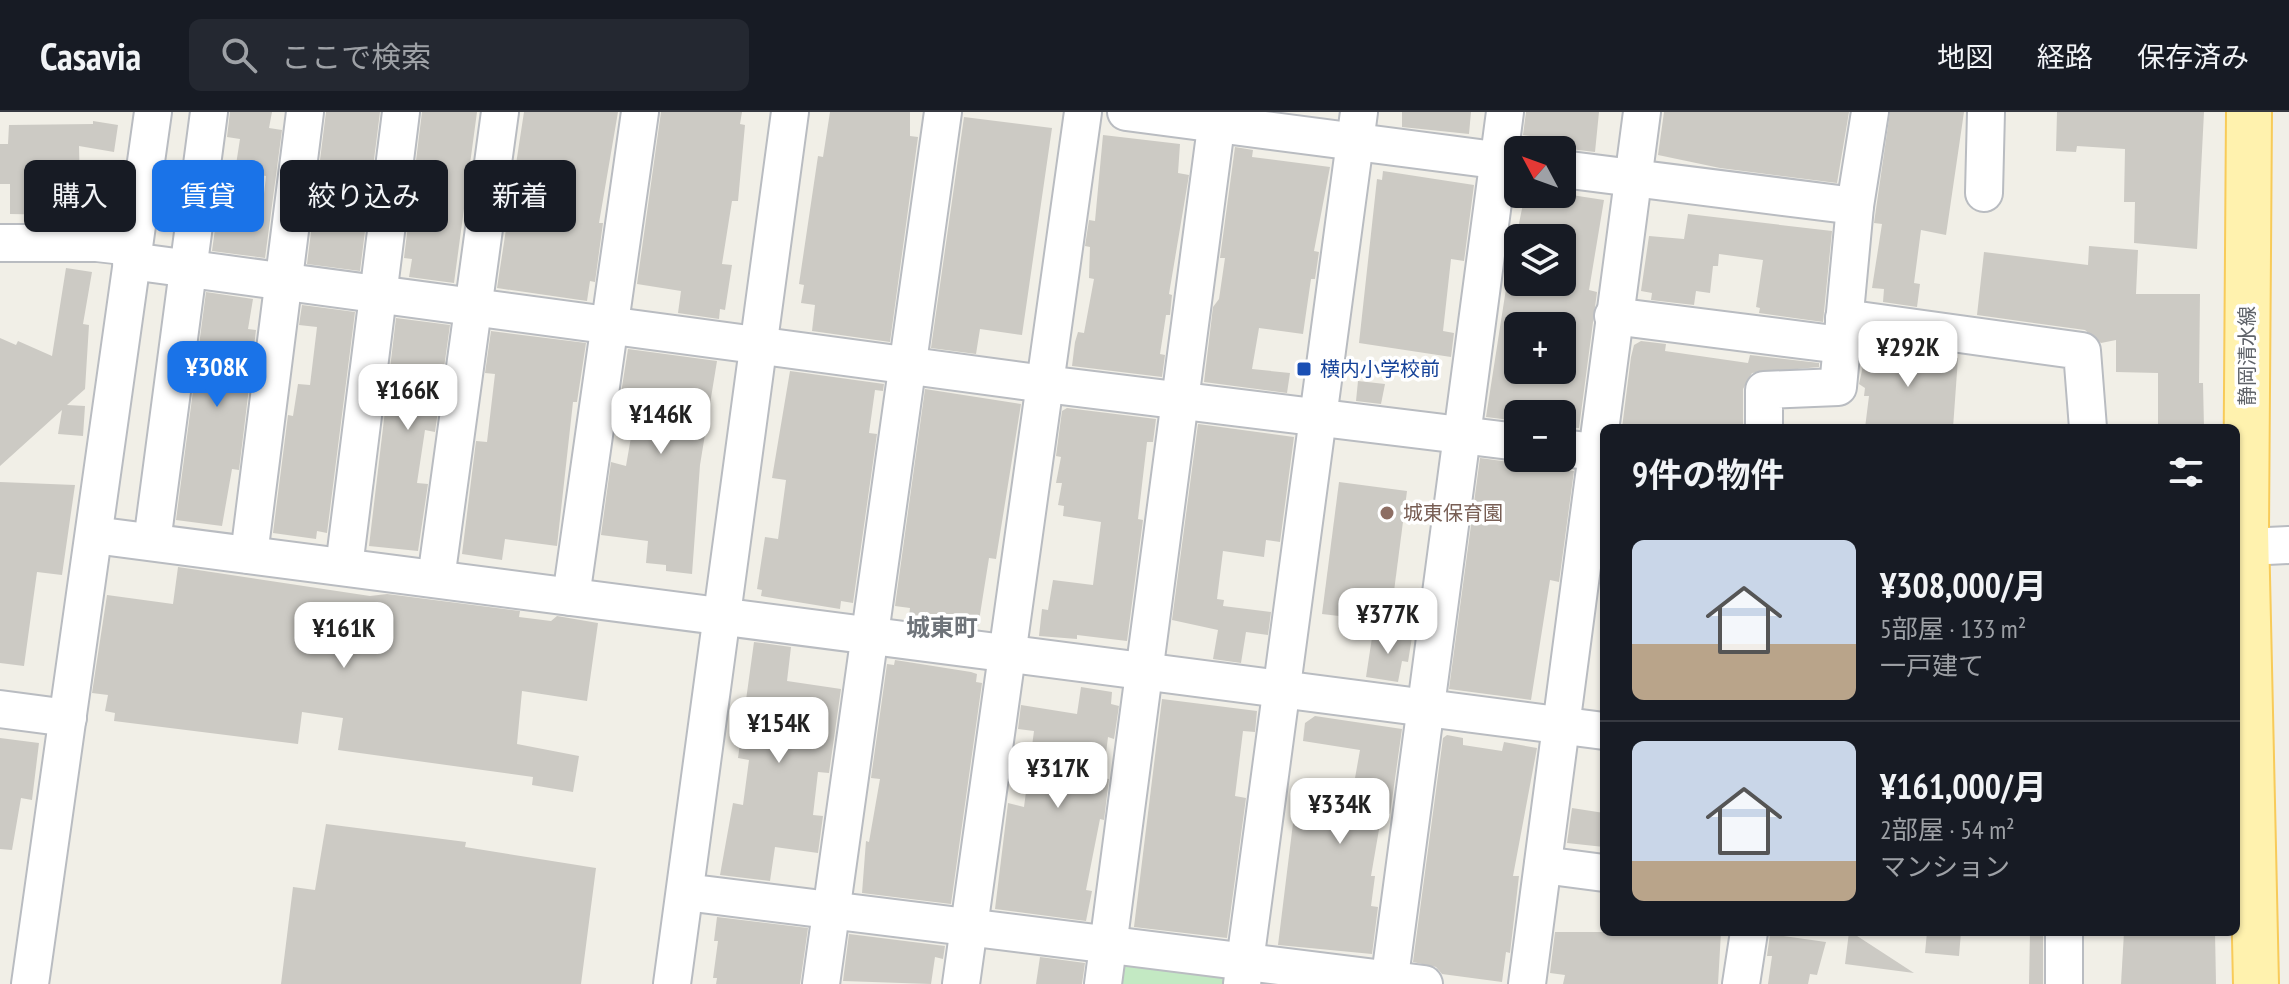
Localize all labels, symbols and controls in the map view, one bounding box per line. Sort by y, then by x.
search box [189,19,749,91]
text: Casavia [40,31,141,80]
icon: search [217,33,261,77]
text: ここで検索 [281,37,431,76]
text: 地図 [1937,38,1993,75]
text: 経路 [2037,38,2093,75]
text: 保存済み [2137,38,2249,75]
north arrow [1504,136,1576,208]
map controls [1504,136,1576,472]
chip: 購入 [24,160,136,232]
chip: 賃貸 [152,160,264,232]
chip: 絞り込み [280,160,448,232]
chip: 新着 [464,160,576,232]
button: layers [1504,224,1576,296]
street label: 静岡清水線 [2234,306,2260,406]
button: + [1504,312,1576,384]
pin: ¥292K [1852,321,1964,389]
text: ¥292K [1876,330,1940,363]
pin: ¥308K [161,341,273,409]
text: ¥308K [185,350,249,383]
place label: 横内小学校前 [1320,356,1440,382]
marker: 横内小学校前 [1295,360,1313,378]
pin: ¥166K [352,364,464,432]
text: ¥166K [376,373,440,406]
pin: ¥146K [605,388,717,456]
text: ¥146K [629,397,693,430]
button: − [1504,400,1576,472]
icon: filters [2164,450,2208,494]
text: 9件の物件 [1632,452,1784,496]
place label: 城東保育園 [1403,500,1503,526]
marker: 城東保育園 [1378,504,1396,522]
text: ¥308,000/月 [1880,563,2047,607]
icon: home [1696,572,1792,668]
pin: ¥377K [1332,588,1444,656]
text: ¥377K [1356,597,1420,630]
pin: ¥161K [288,602,400,670]
text: ¥161K [312,611,376,644]
district label: 城東町 [906,612,978,643]
text: 5部屋 · 133 m² [1880,612,2026,645]
text: 一戸建て [1880,649,1984,682]
pin: ¥154K [723,697,835,765]
text: ¥154K [747,706,811,739]
pin: ¥317K [1002,742,1114,810]
text: ¥317K [1026,751,1090,784]
text: ¥161,000/月 [1880,764,2047,808]
icon: home [1696,773,1792,869]
pin: ¥334K [1284,778,1396,846]
text: ¥334K [1308,787,1372,820]
text: 2部屋 · 54 m² [1880,813,2015,846]
text: マンション [1880,850,2010,883]

